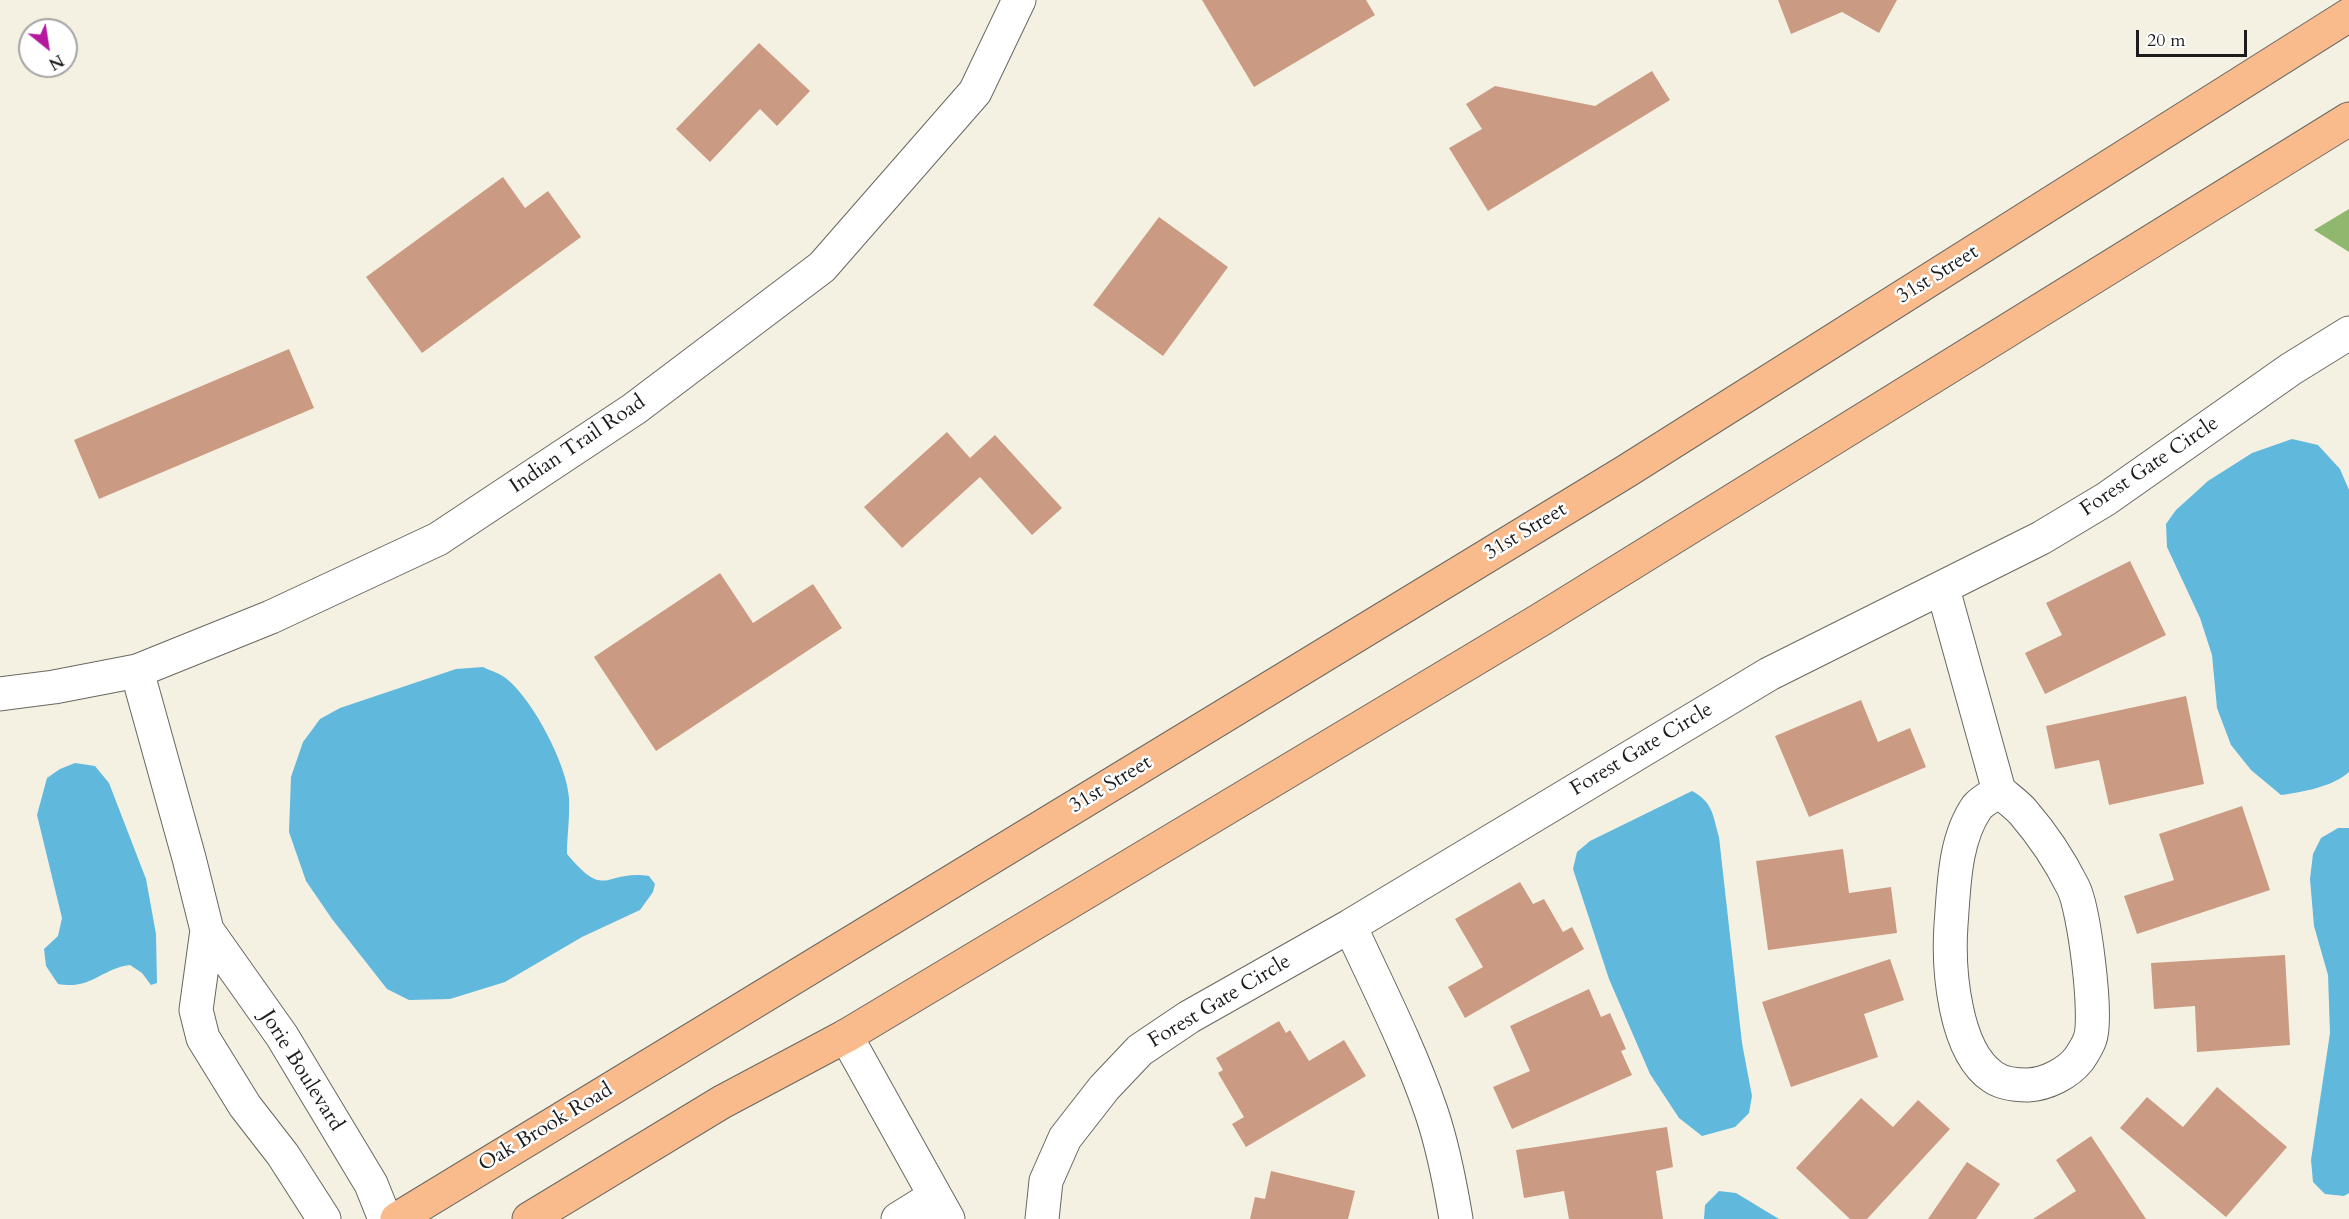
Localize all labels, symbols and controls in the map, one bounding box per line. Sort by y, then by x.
north arrow [18,18,78,78]
scale bar [2139,18,2250,56]
text: 20 m [2147,28,2186,53]
text: N [44,49,68,75]
street label: 31st Street [1893,240,1983,310]
street label: Indian Trail Road [505,390,651,500]
street label: Forest Gate Circle [2076,411,2224,523]
street label: 31st Street [1480,498,1572,566]
street label: Forest Gate Circle [1566,698,1718,802]
street label: 31st Street [1065,751,1157,819]
street label: Forest Gate Circle [1144,950,1296,1054]
street label: Jorie Boulevard [254,1006,348,1136]
street label: Oak Brook Road [474,1078,618,1178]

